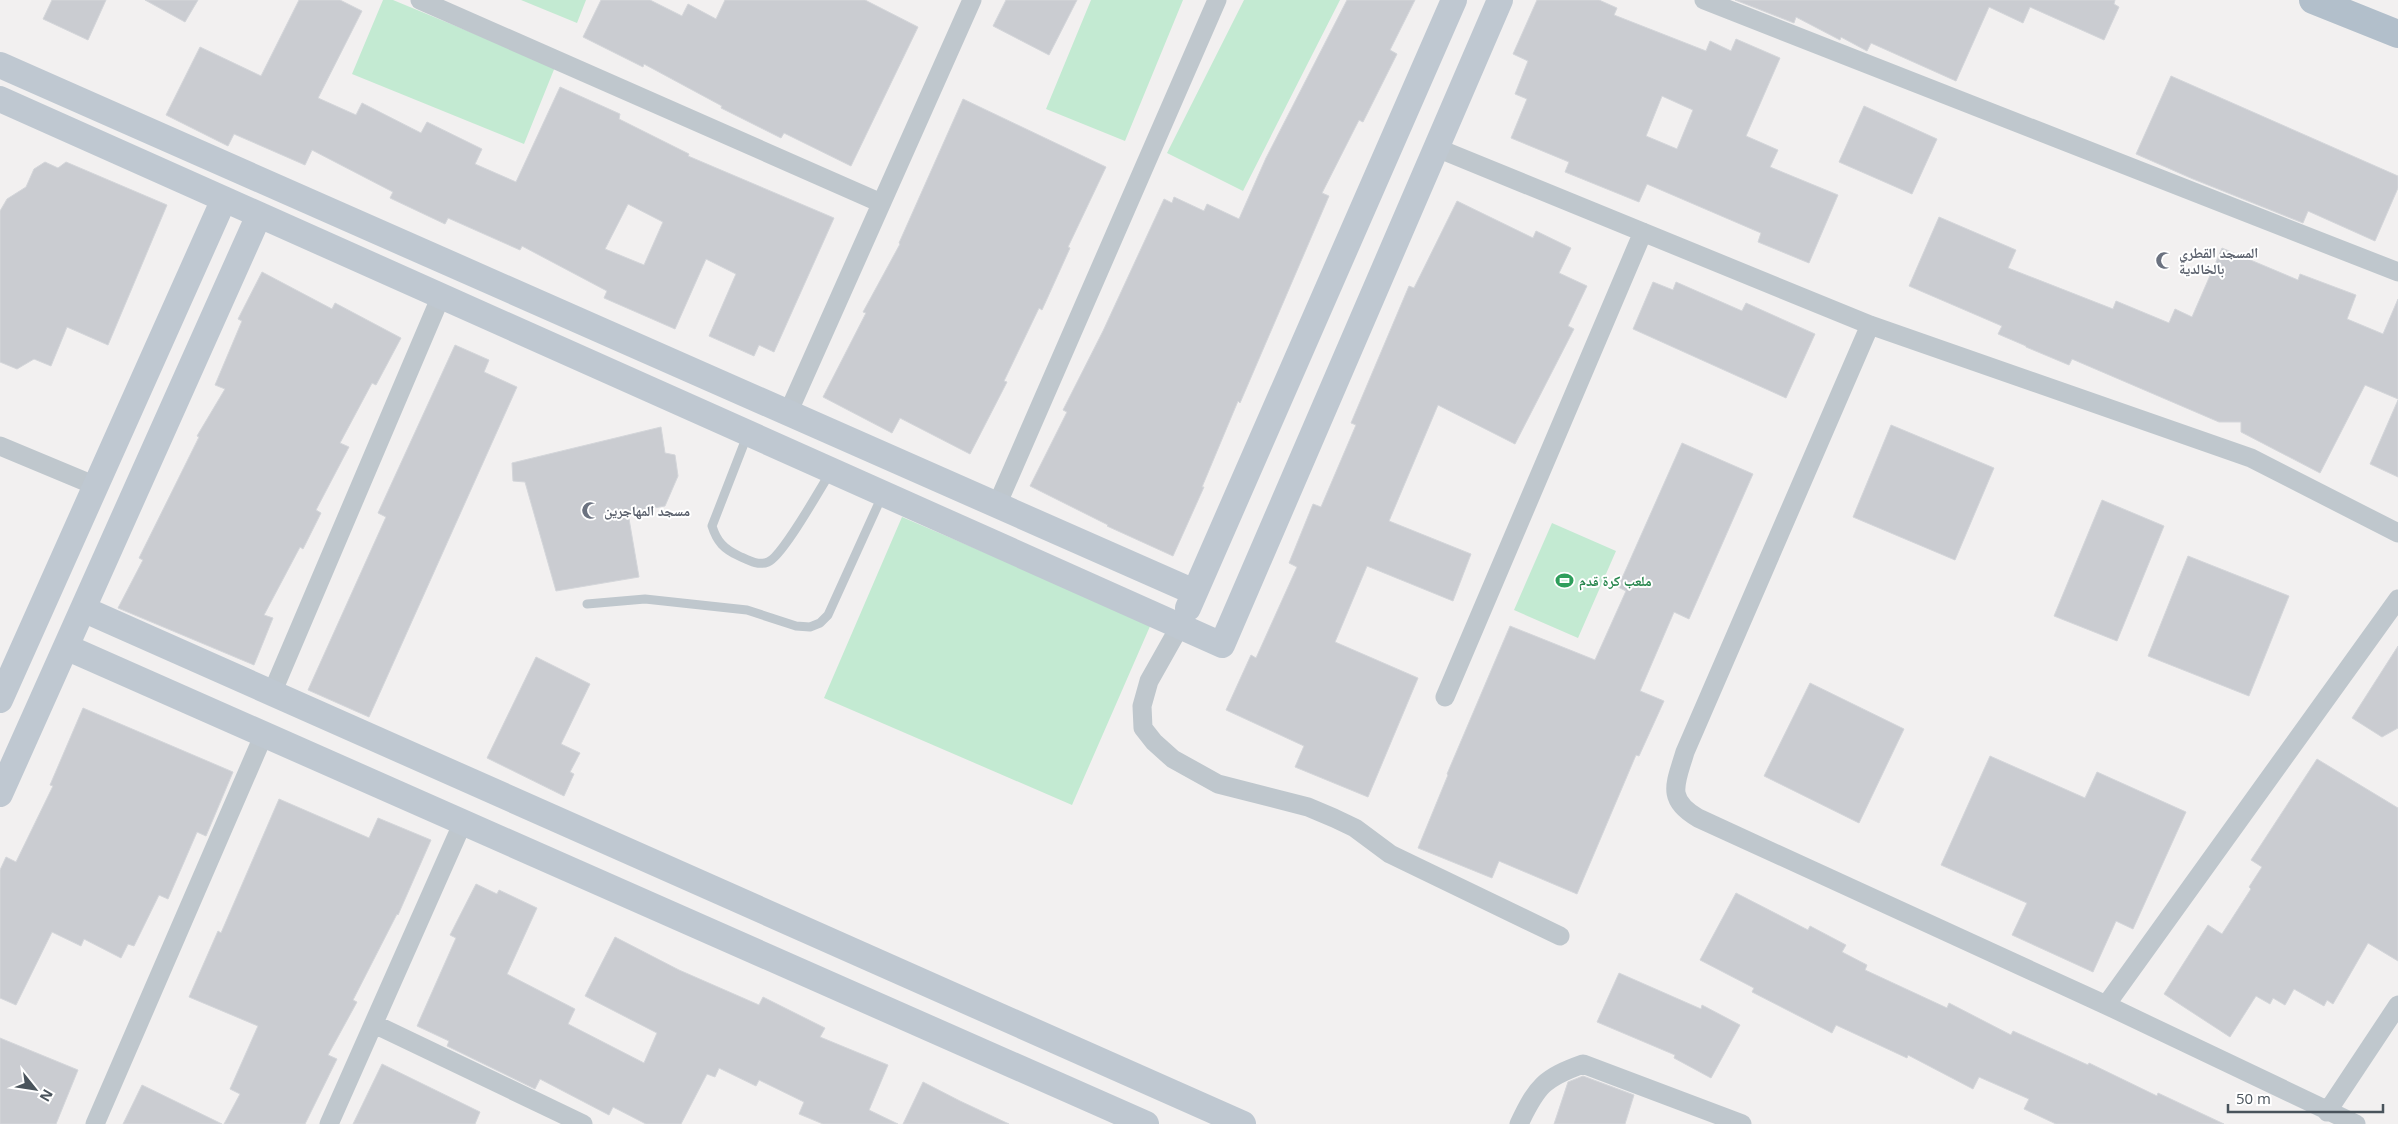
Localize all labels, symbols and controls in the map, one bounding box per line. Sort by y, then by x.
place label: المسجد القطري بالخالدية [2179,243,2258,278]
mosque icon: المسجد القطري بالخالدية [2155,250,2175,270]
mosque icon: مسجد المهاجرين [580,500,600,520]
place label: مسجد المهاجرين [604,501,690,520]
sports icon: ملعب كرة قدم [1555,570,1575,590]
place label: ملعب كرة قدم [1579,571,1652,591]
north arrow [10,1064,60,1114]
scale bar [2228,1082,2383,1114]
text: N [36,1086,58,1105]
text: 50 m [2236,1088,2271,1108]

